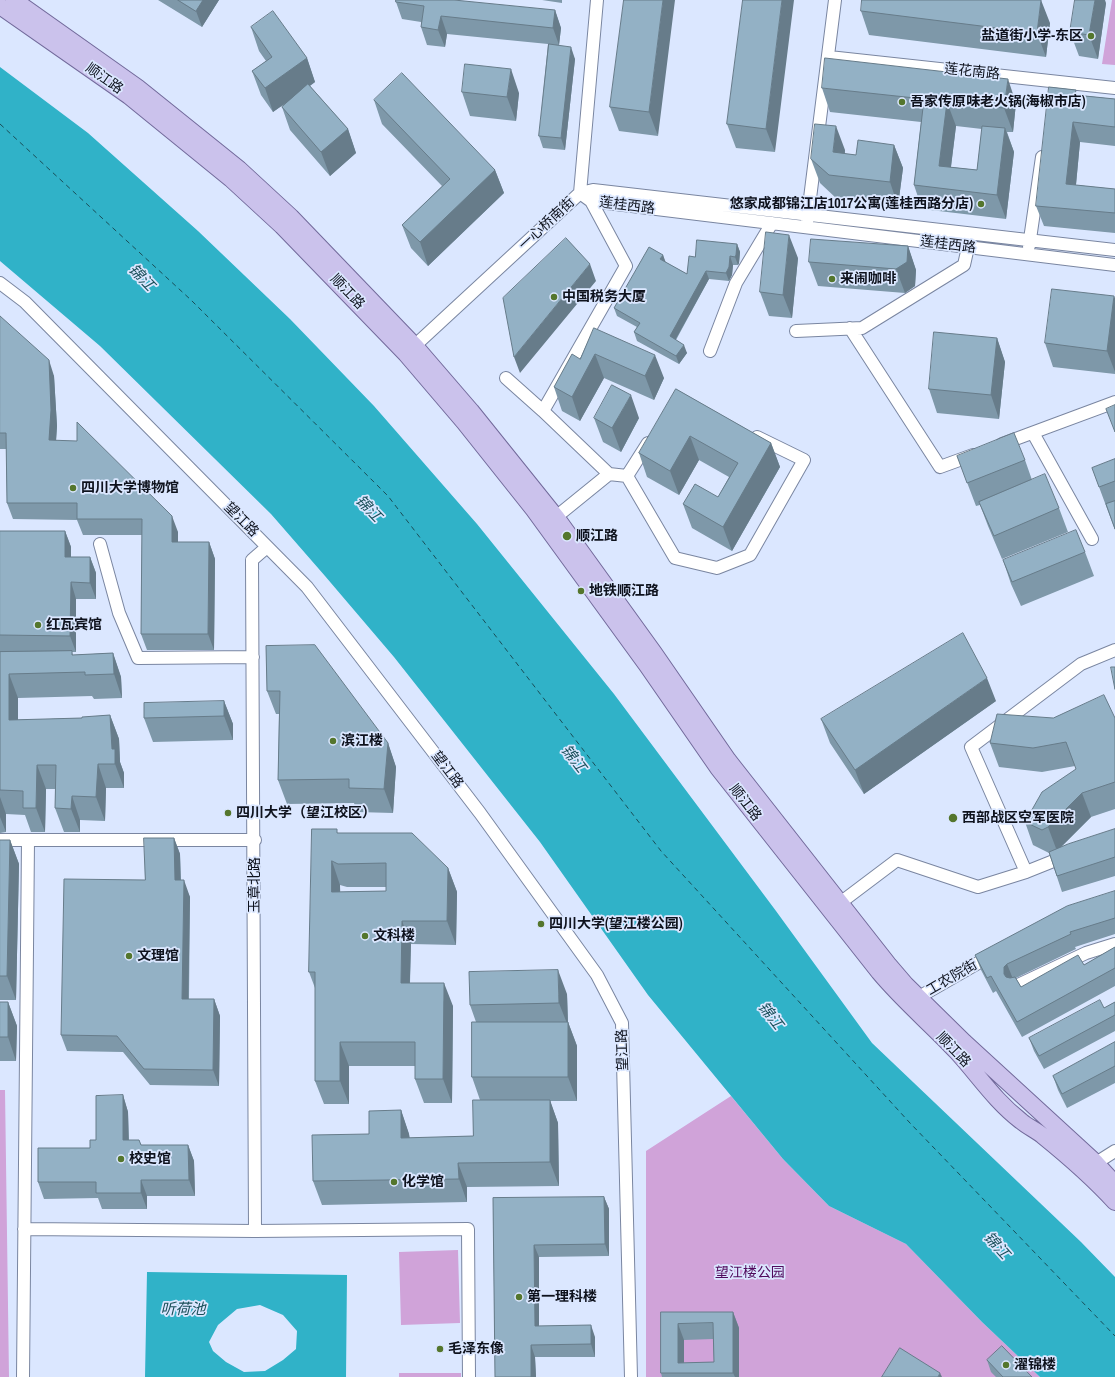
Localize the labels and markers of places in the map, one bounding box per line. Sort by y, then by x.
place label: 盐道街小学-东区 [981,28,1083,44]
marker: 盐道街小学-东区 [1086,31,1096,41]
place label: 吾家传原味老火锅(海椒市店) [910,94,1086,110]
marker: 吾家传原味老火锅(海椒市店) [897,97,907,107]
place label: 悠家成都锦江店1017公寓(莲桂西路分店) [730,196,973,212]
marker: 悠家成都锦江店1017公寓(莲桂西路分店) [976,199,986,209]
place label: 来闹咖啡 [840,271,896,287]
marker: 来闹咖啡 [827,274,837,284]
place label: 中国税务大厦 [562,289,646,305]
marker: 中国税务大厦 [549,292,559,302]
place label: 四川大学博物馆 [81,480,179,496]
marker: 四川大学博物馆 [68,483,78,493]
place label: 顺江路 [576,528,618,544]
marker: 顺江路 [561,530,573,542]
place label: 地铁顺江路 [589,583,659,599]
marker: 地铁顺江路 [576,586,586,596]
place label: 红瓦宾馆 [46,617,102,633]
marker: 红瓦宾馆 [33,620,43,630]
place label: 滨江楼 [341,733,383,749]
marker: 滨江楼 [328,736,338,746]
place label: 四川大学（望江校区） [236,805,376,821]
marker: 四川大学（望江校区） [223,808,233,818]
place label: 西部战区空军医院 [962,810,1074,826]
marker: 西部战区空军医院 [947,812,959,824]
place label: 四川大学(望江楼公园) [549,916,683,932]
marker: 四川大学(望江楼公园) [536,919,546,929]
place label: 文科楼 [373,928,415,944]
marker: 文科楼 [360,931,370,941]
place label: 文理馆 [137,948,179,964]
marker: 文理馆 [124,951,134,961]
place label: 校史馆 [129,1151,171,1167]
marker: 校史馆 [116,1154,126,1164]
place label: 化学馆 [402,1174,444,1190]
marker: 化学馆 [389,1177,399,1187]
place label: 第一理科楼 [527,1289,597,1305]
marker: 第一理科楼 [514,1292,524,1302]
place label: 毛泽东像 [448,1341,504,1357]
marker: 毛泽东像 [435,1344,445,1354]
place label: 濯锦楼 [1014,1357,1056,1373]
marker: 濯锦楼 [1001,1360,1011,1370]

